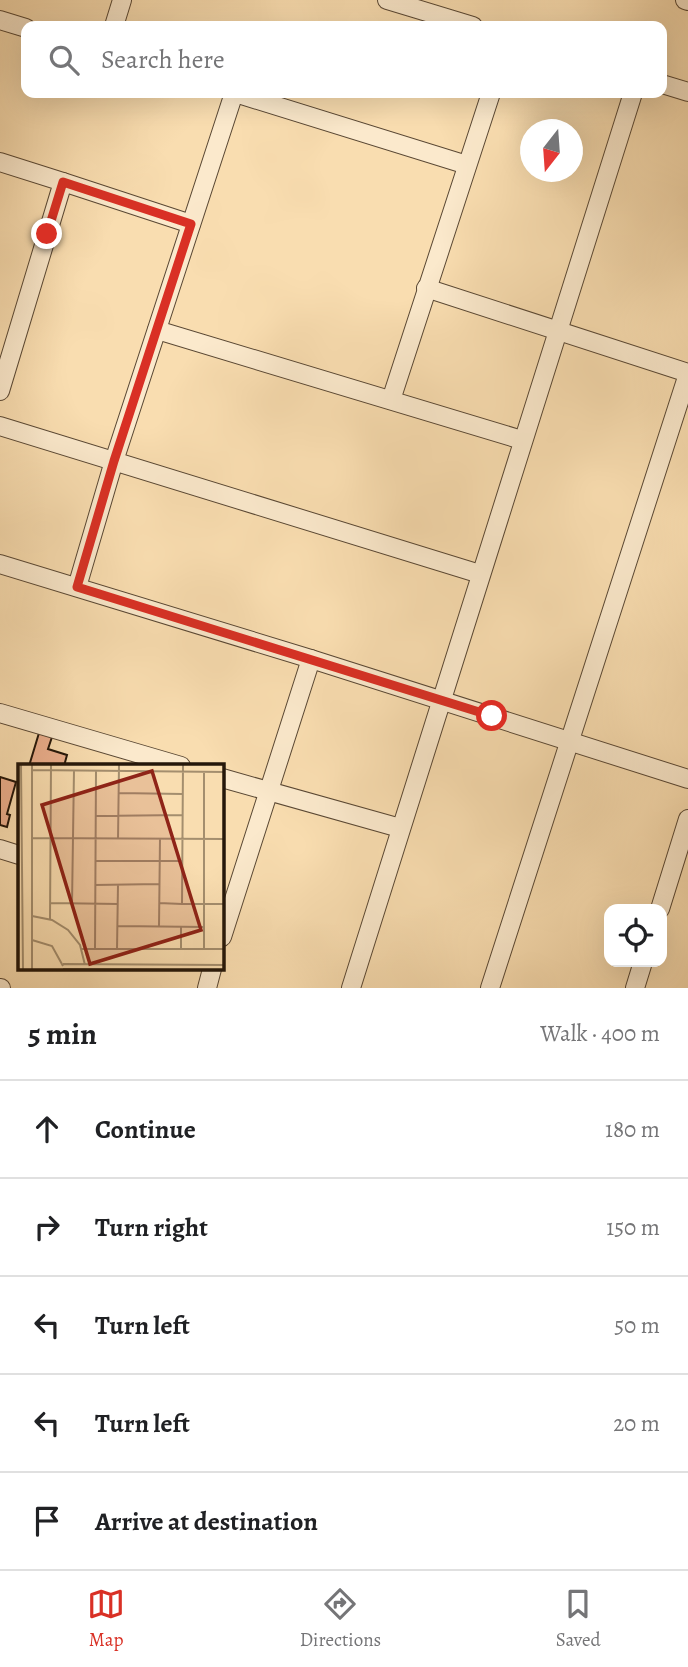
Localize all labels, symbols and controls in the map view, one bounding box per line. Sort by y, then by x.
search box [21,21,667,98]
icon: search [45,41,83,79]
text: Search here [101,42,225,77]
north arrow [520,119,583,182]
route end [31,218,62,249]
route start [476,700,507,731]
inset map [18,764,224,970]
map controls [604,904,667,967]
button: locate [604,904,667,967]
text: 5 min [28,1014,97,1054]
text: Walk · 400 m [540,1018,660,1049]
icon: ahead [28,1110,66,1148]
text: Continue [95,1112,196,1147]
text: 180 m [605,1114,660,1145]
icon: right [28,1208,66,1246]
text: Turn right [95,1210,208,1245]
text: 150 m [606,1212,660,1243]
icon: left [28,1306,66,1344]
text: Turn left [95,1308,190,1343]
text: 50 m [614,1310,660,1341]
icon: left [28,1404,66,1442]
text: Turn left [95,1406,190,1441]
text: 20 m [613,1408,660,1439]
icon: arrive [28,1502,66,1540]
text: Arrive at destination [95,1504,318,1539]
tab: Map [87,1585,125,1653]
tab: Directions [300,1585,381,1653]
tab: Saved [556,1585,601,1653]

